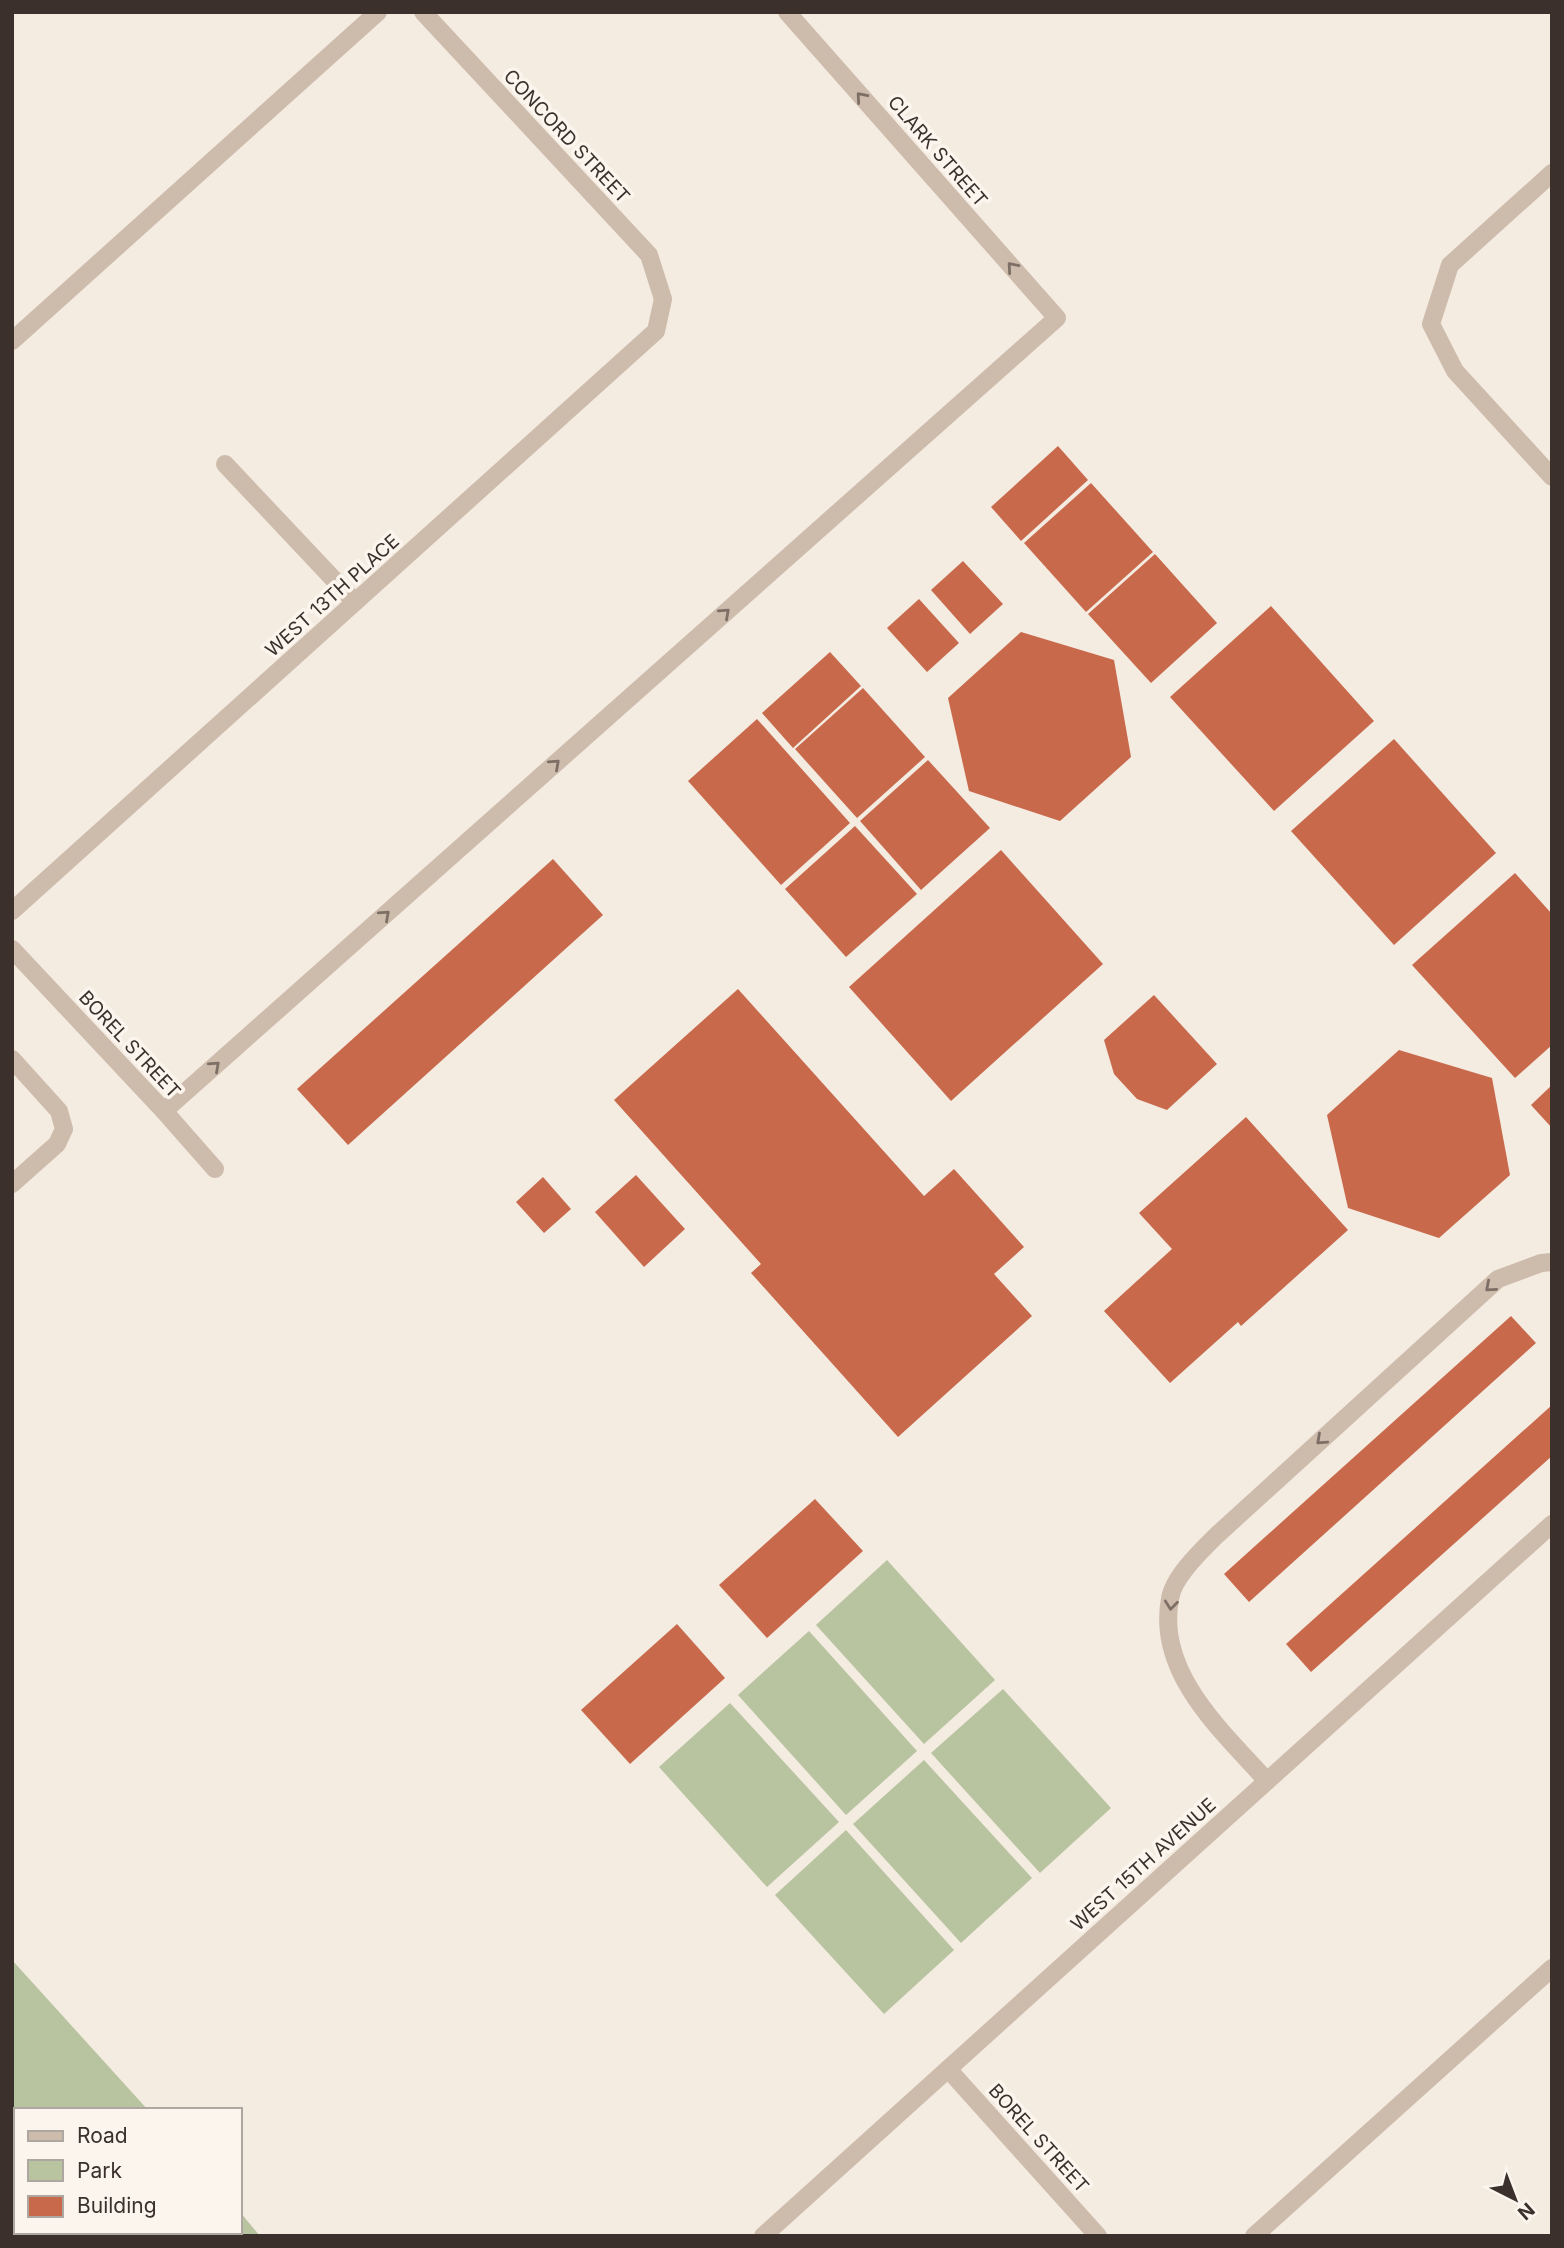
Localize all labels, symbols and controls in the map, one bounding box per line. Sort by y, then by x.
street label: CONCORD STREET [499,65,634,208]
street label: CLARK STREET [883,91,992,212]
one-way arrow [857,92,870,105]
one-way arrow [1008,262,1020,275]
street label: WEST 13TH PLACE [261,529,404,661]
one-way arrow [717,609,730,621]
one-way arrow [547,760,560,772]
one-way arrow [377,911,390,923]
street label: BOREL STREET [74,986,185,1103]
one-way arrow [207,1062,220,1074]
one-way arrow [1485,1279,1498,1291]
one-way arrow [1316,1432,1329,1444]
one-way arrow [1163,1599,1178,1611]
street label: WEST 15TH AVENUE [1066,1793,1221,1936]
street label: BOREL STREET [984,2079,1094,2197]
legend [14,2108,242,2234]
text: Road [77,2123,128,2148]
text: Park [77,2158,122,2183]
north arrow [1480,2164,1550,2234]
text: Building [77,2193,157,2218]
text: N [1513,2198,1539,2225]

